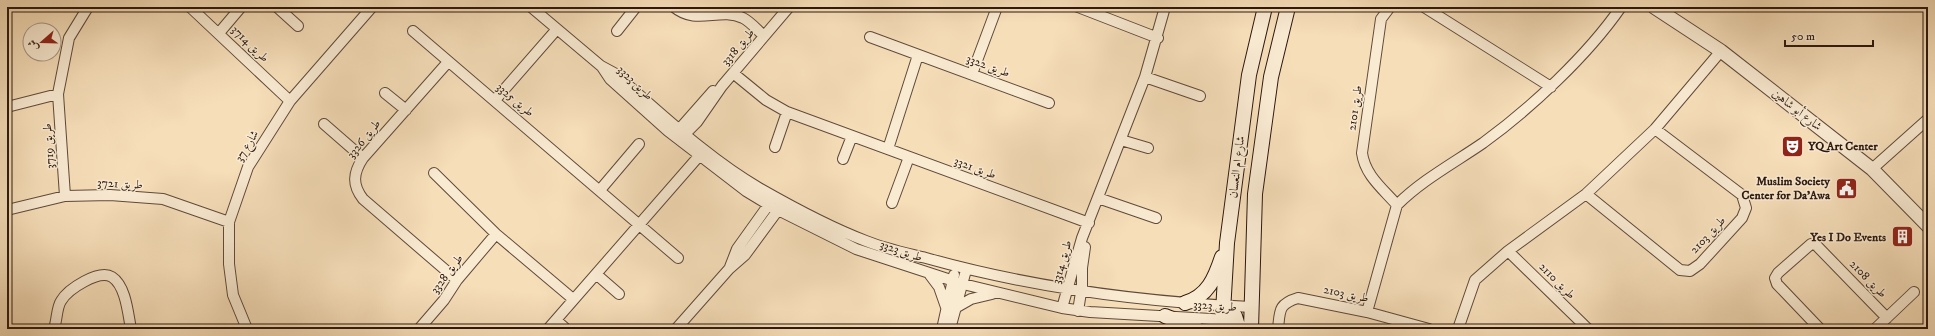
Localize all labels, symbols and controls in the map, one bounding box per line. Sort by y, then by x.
north arrow [22,22,62,62]
street label: طريق 3714 [228,22,272,66]
scale bar [1785,22,1873,48]
street label: طريق 3318 [718,25,758,69]
text: 50 m [1791,29,1815,44]
text: ش [25,37,42,53]
street label: طريق 3322 [964,51,1012,81]
street label: طريق 3323 [614,62,656,104]
street label: طريق 3325 [493,80,537,120]
street label: طريق 2101 [1344,84,1366,132]
street label: شارع أبو شاهين [1767,85,1826,137]
street label: طريق 3326 [344,116,384,161]
street label: طريق 3719 [40,122,58,169]
street label: شارع 37 [232,127,265,166]
theatre icon: YQ Art Center [1779,133,1805,159]
street label: شارع ام النعسان [1226,135,1251,199]
place label: YQ Art Center [1807,139,1878,154]
street label: طريق 3321 [952,153,998,183]
place label: Muslim Society Center for Da'Awa [1742,174,1831,203]
street label: طريق 3721 [97,175,143,193]
public building icon: Muslim Society Center for Da'Awa [1833,175,1859,201]
street label: طريق 2103 [1687,213,1729,257]
building icon: Yes I Do Events [1889,224,1915,250]
place label: Yes I Do Events [1809,230,1886,245]
street label: طريق 3323 [878,237,924,265]
street label: طريق 3314 [1049,238,1075,286]
street label: طريق 3328 [427,251,467,297]
street label: طريق 2108 [1846,257,1890,301]
street label: طريق 2110 [1536,260,1579,303]
street label: طريق 2103 [1322,282,1370,306]
street label: طريق 3323 [1193,297,1238,315]

